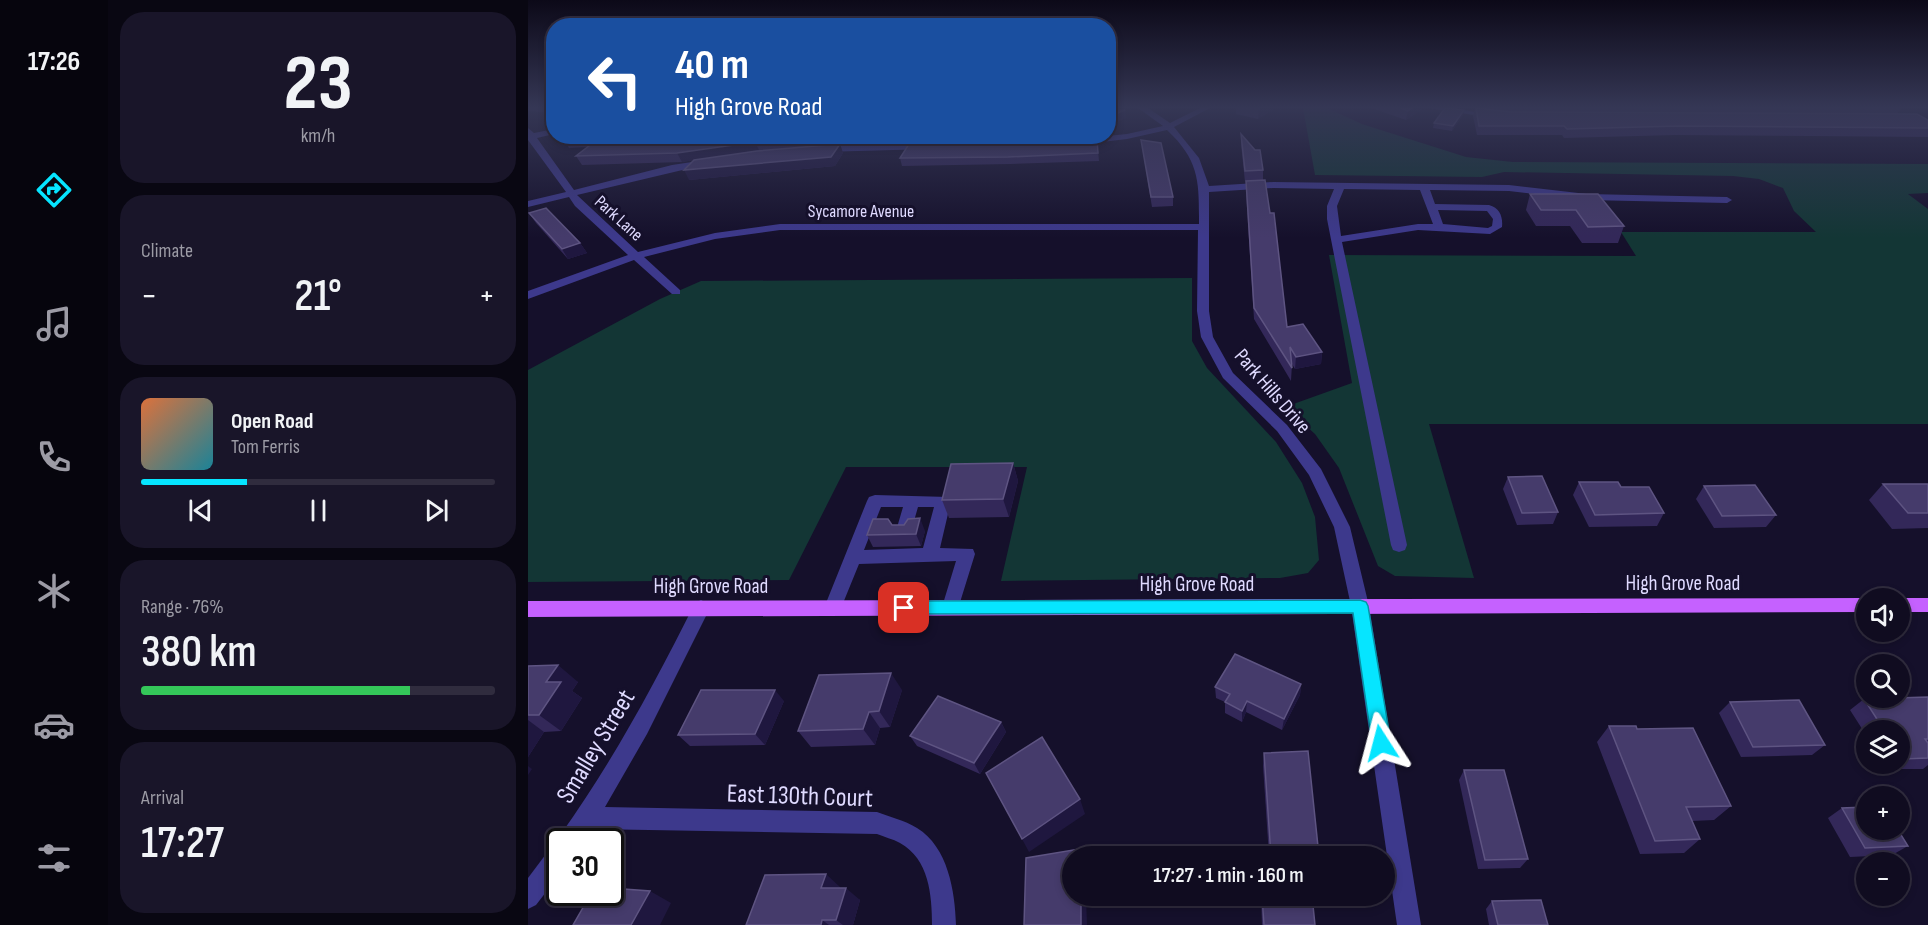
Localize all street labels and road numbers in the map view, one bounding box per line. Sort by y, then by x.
street label: Park Lane [590,191,647,245]
street label: Sycamore Avenue [808,201,914,222]
street label: Park Hills Drive [1229,344,1316,439]
street label: High Grove Road [1626,571,1740,596]
street label: High Grove Road [1140,572,1254,597]
street label: High Grove Road [654,574,768,599]
street label: Smalley Street [550,684,642,809]
street label: East 130th Court [726,778,874,815]

